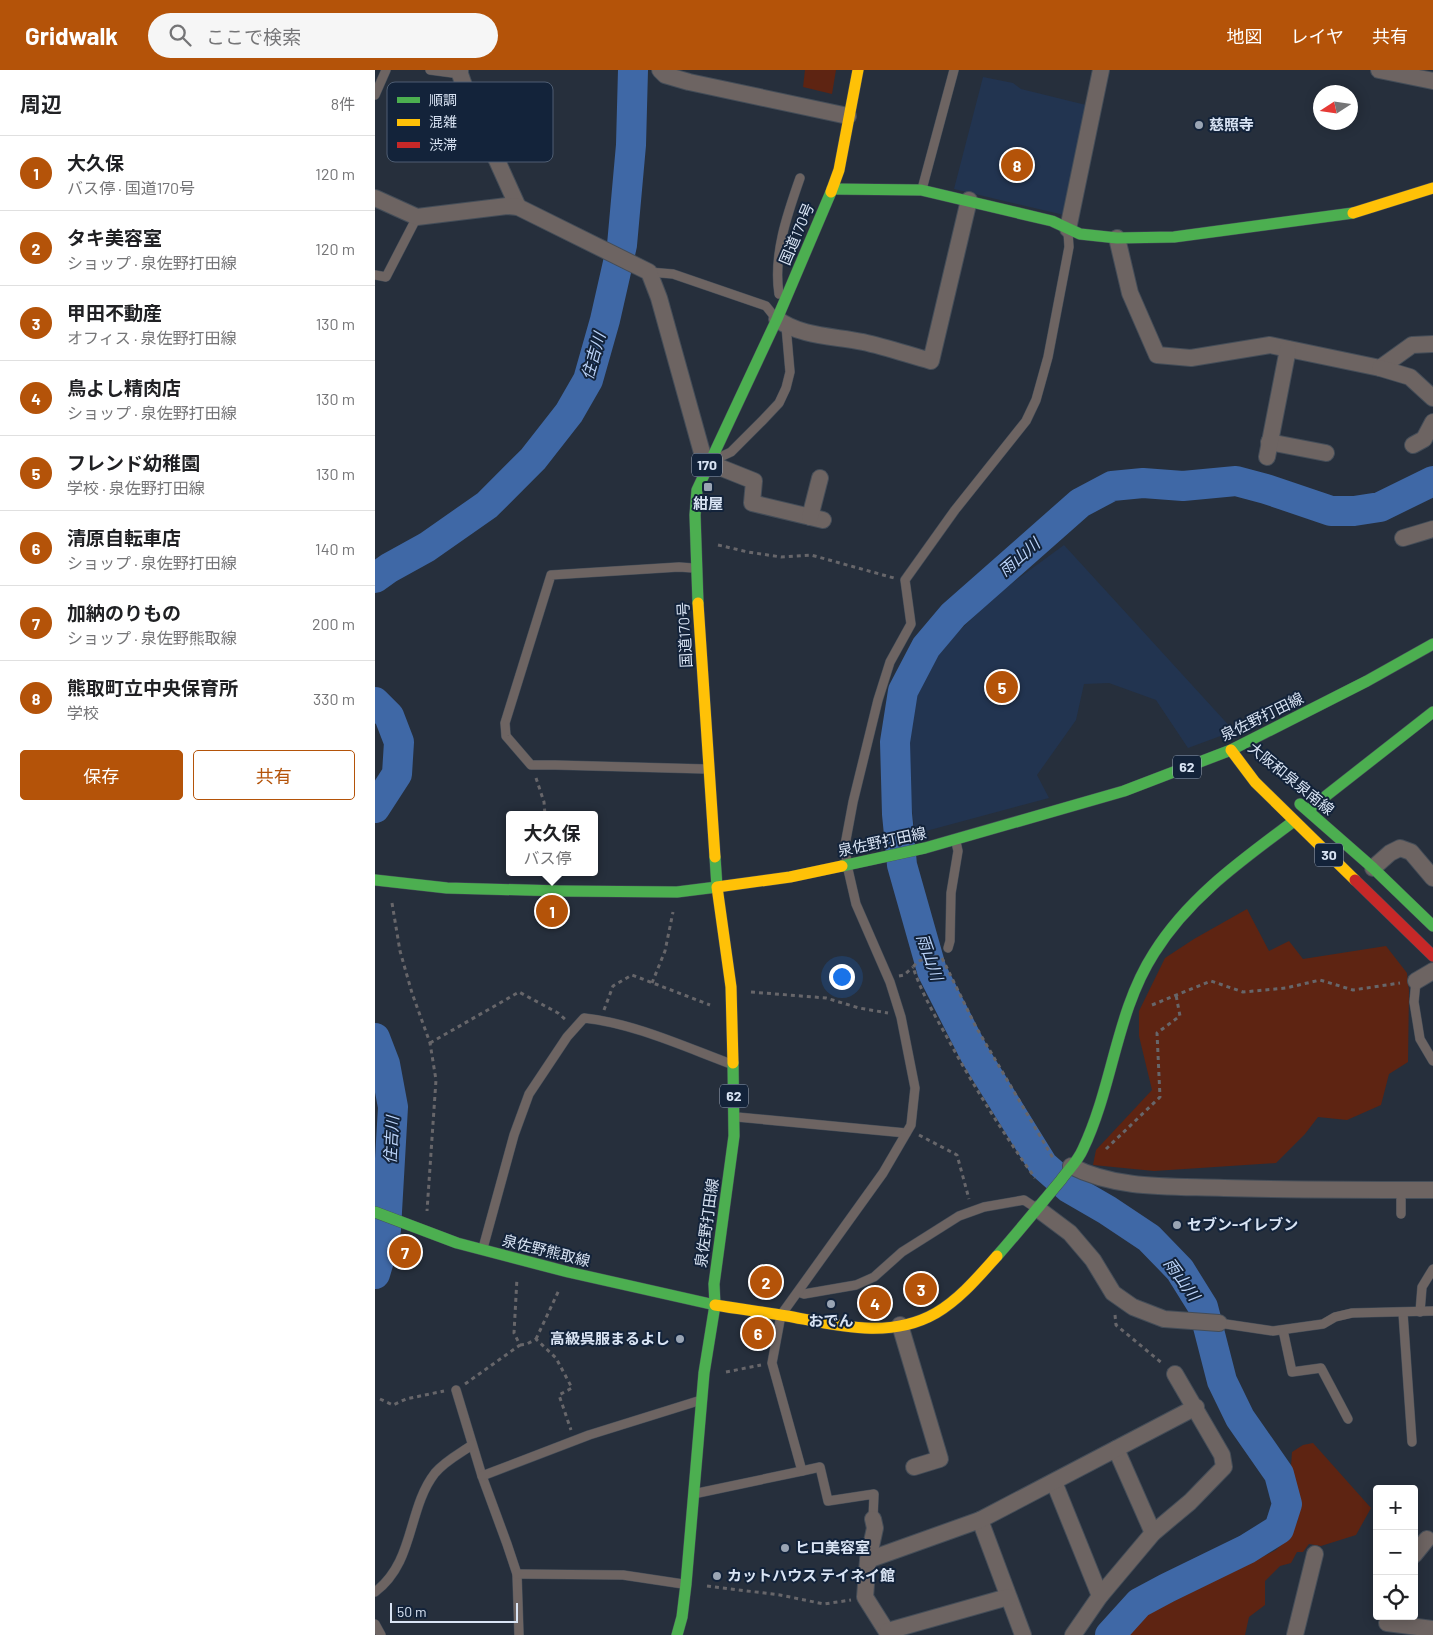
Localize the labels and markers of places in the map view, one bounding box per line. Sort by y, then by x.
place label: 慈照寺 [1209,115,1254,133]
marker: 慈照寺 [1193,119,1205,131]
pin: 8 [1001,146,1033,184]
marker: 紺屋 [702,481,714,493]
place label: 紺屋 [693,494,723,512]
pin: 5 [986,668,1018,706]
pin: 1 [536,892,568,930]
place label: セブン-イレブン [1187,1215,1298,1233]
marker: セブン-イレブン [1171,1219,1183,1231]
pin: 7 [389,1233,421,1271]
pin: 2 [750,1263,782,1301]
pin: 3 [905,1270,937,1308]
pin: 4 [859,1284,891,1322]
marker: おでん [825,1298,837,1310]
place label: おでん [808,1311,854,1329]
pin: 6 [742,1314,774,1352]
place label: 高級呉服まるよし [550,1329,670,1347]
marker: 高級呉服まるよし [674,1333,686,1345]
place label: ヒロ美容室 [795,1538,870,1556]
marker: ヒロ美容室 [779,1542,791,1554]
place label: カットハウス テイネイ館 [727,1566,895,1584]
marker: カットハウス テイネイ館 [711,1570,723,1582]

